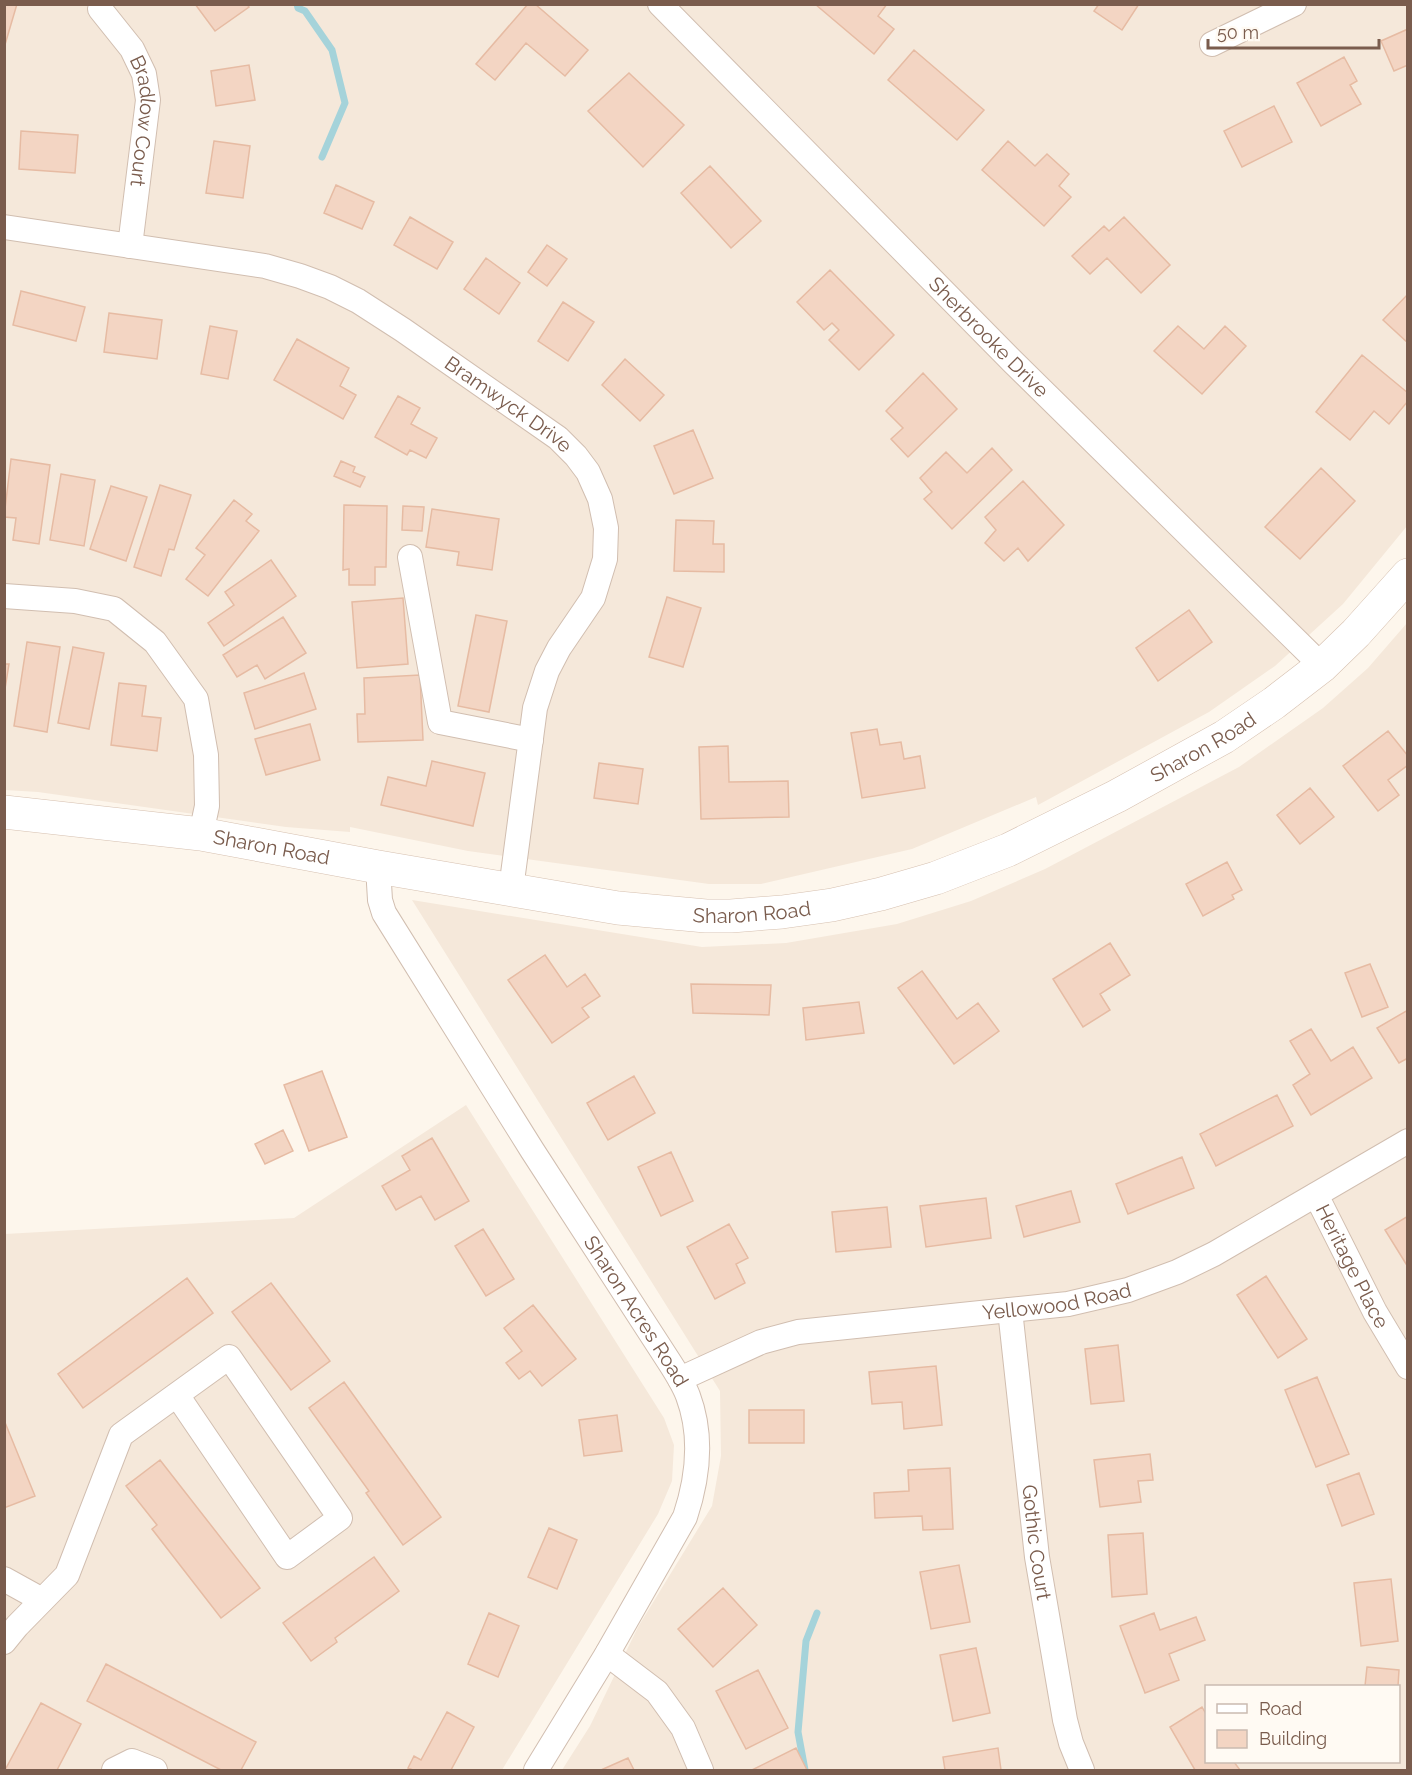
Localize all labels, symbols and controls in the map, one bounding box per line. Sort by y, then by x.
scale bar [1208,12,1379,50]
text: 50 m [1217,22,1259,43]
street label: Bradlow Court [125,51,160,188]
street label: Sherbrooke Drive [924,272,1054,403]
street label: Bramwyck Drive [440,351,577,457]
street label: Sharon Road [1146,707,1260,787]
street label: Sharon Road [211,825,332,870]
street label: Sharon Road [692,896,812,928]
street label: Heritage Place [1311,1200,1394,1333]
street label: Sharon Acres Road [579,1231,694,1391]
street label: Yellowood Road [981,1278,1134,1325]
street label: Gothic Court [1017,1484,1056,1602]
legend [1205,1685,1400,1763]
text: Road [1259,1698,1302,1719]
text: Building [1259,1728,1327,1749]

